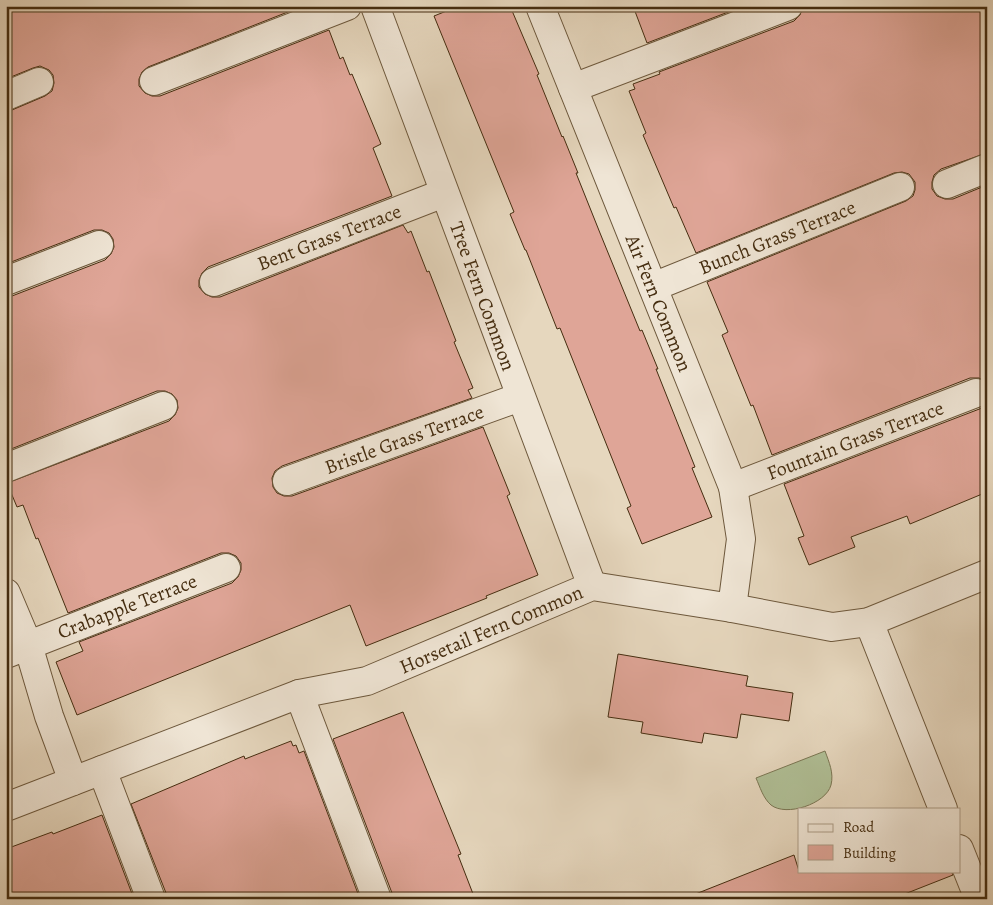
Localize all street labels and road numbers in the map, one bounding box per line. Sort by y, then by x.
street label: Bunch Grass Terrace [695,194,860,281]
street label: Bent Grass Terrace [253,198,405,277]
street label: Tree Fern Common [443,218,522,375]
street label: Air Fern Common [618,230,698,376]
street label: Fountain Grass Terrace [763,394,948,487]
street label: Bristle Grass Terrace [321,398,488,481]
street label: Crabapple Terrace [53,567,201,646]
street label: Horsetail Fern Common [395,579,587,680]

